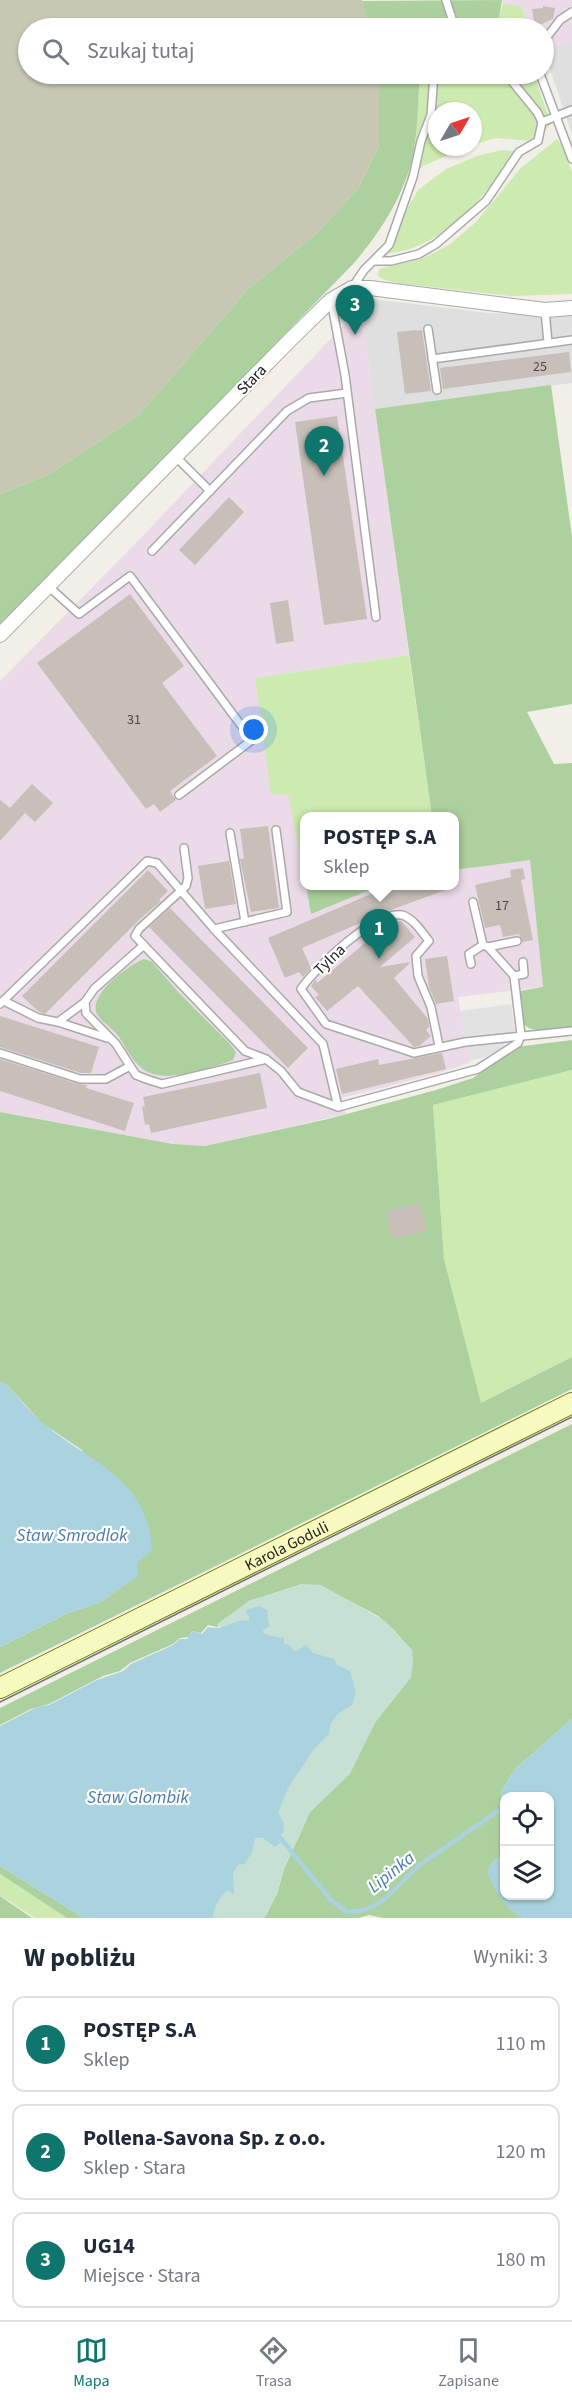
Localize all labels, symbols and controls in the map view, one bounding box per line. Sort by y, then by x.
search box [18,18,554,84]
icon: search [39,35,72,68]
text: Szukaj tutaj [87,35,194,67]
north arrow [428,102,482,156]
pin: 3 [336,286,374,335]
house number: 25 [533,357,547,377]
street label: Stara [232,360,272,400]
pin: 2 [304,426,344,476]
house number: 31 [127,710,141,730]
your location [239,715,268,744]
popup [300,812,459,890]
text: POSTĘP S.A [323,821,436,853]
text: Sklep [323,853,370,881]
house number: 17 [495,896,509,916]
pin: 1 [360,910,398,959]
street label: Tylna [309,939,350,980]
street label: Karola Goduli [241,1516,333,1576]
water label: Staw Smrodlok [16,1523,128,1548]
water label: Staw Glombik [87,1785,189,1810]
map controls [500,1792,554,1900]
button: locate [500,1792,554,1846]
water label: Lipinka [363,1846,420,1899]
button: layers [500,1846,554,1900]
text: W pobliżu [24,1939,136,1976]
text: Wyniki: 3 [473,1943,548,1971]
text: POSTĘP S.A [83,2014,196,2046]
text: 1 [40,2030,51,2058]
text: 110 m [496,2030,546,2058]
text: Sklep [83,2046,130,2074]
text: Pollena-Savona Sp. z o.o. [83,2122,326,2154]
text: 2 [40,2138,51,2166]
text: 120 m [496,2138,546,2166]
text: Sklep · Stara [83,2154,186,2182]
text: UG14 [83,2230,135,2262]
text: 3 [40,2246,51,2274]
text: 180 m [496,2246,546,2274]
text: Miejsce · Stara [83,2262,200,2290]
tab: Mapa [73,2334,110,2392]
tab: Trasa [256,2334,292,2392]
tab: Zapisane [438,2334,499,2392]

